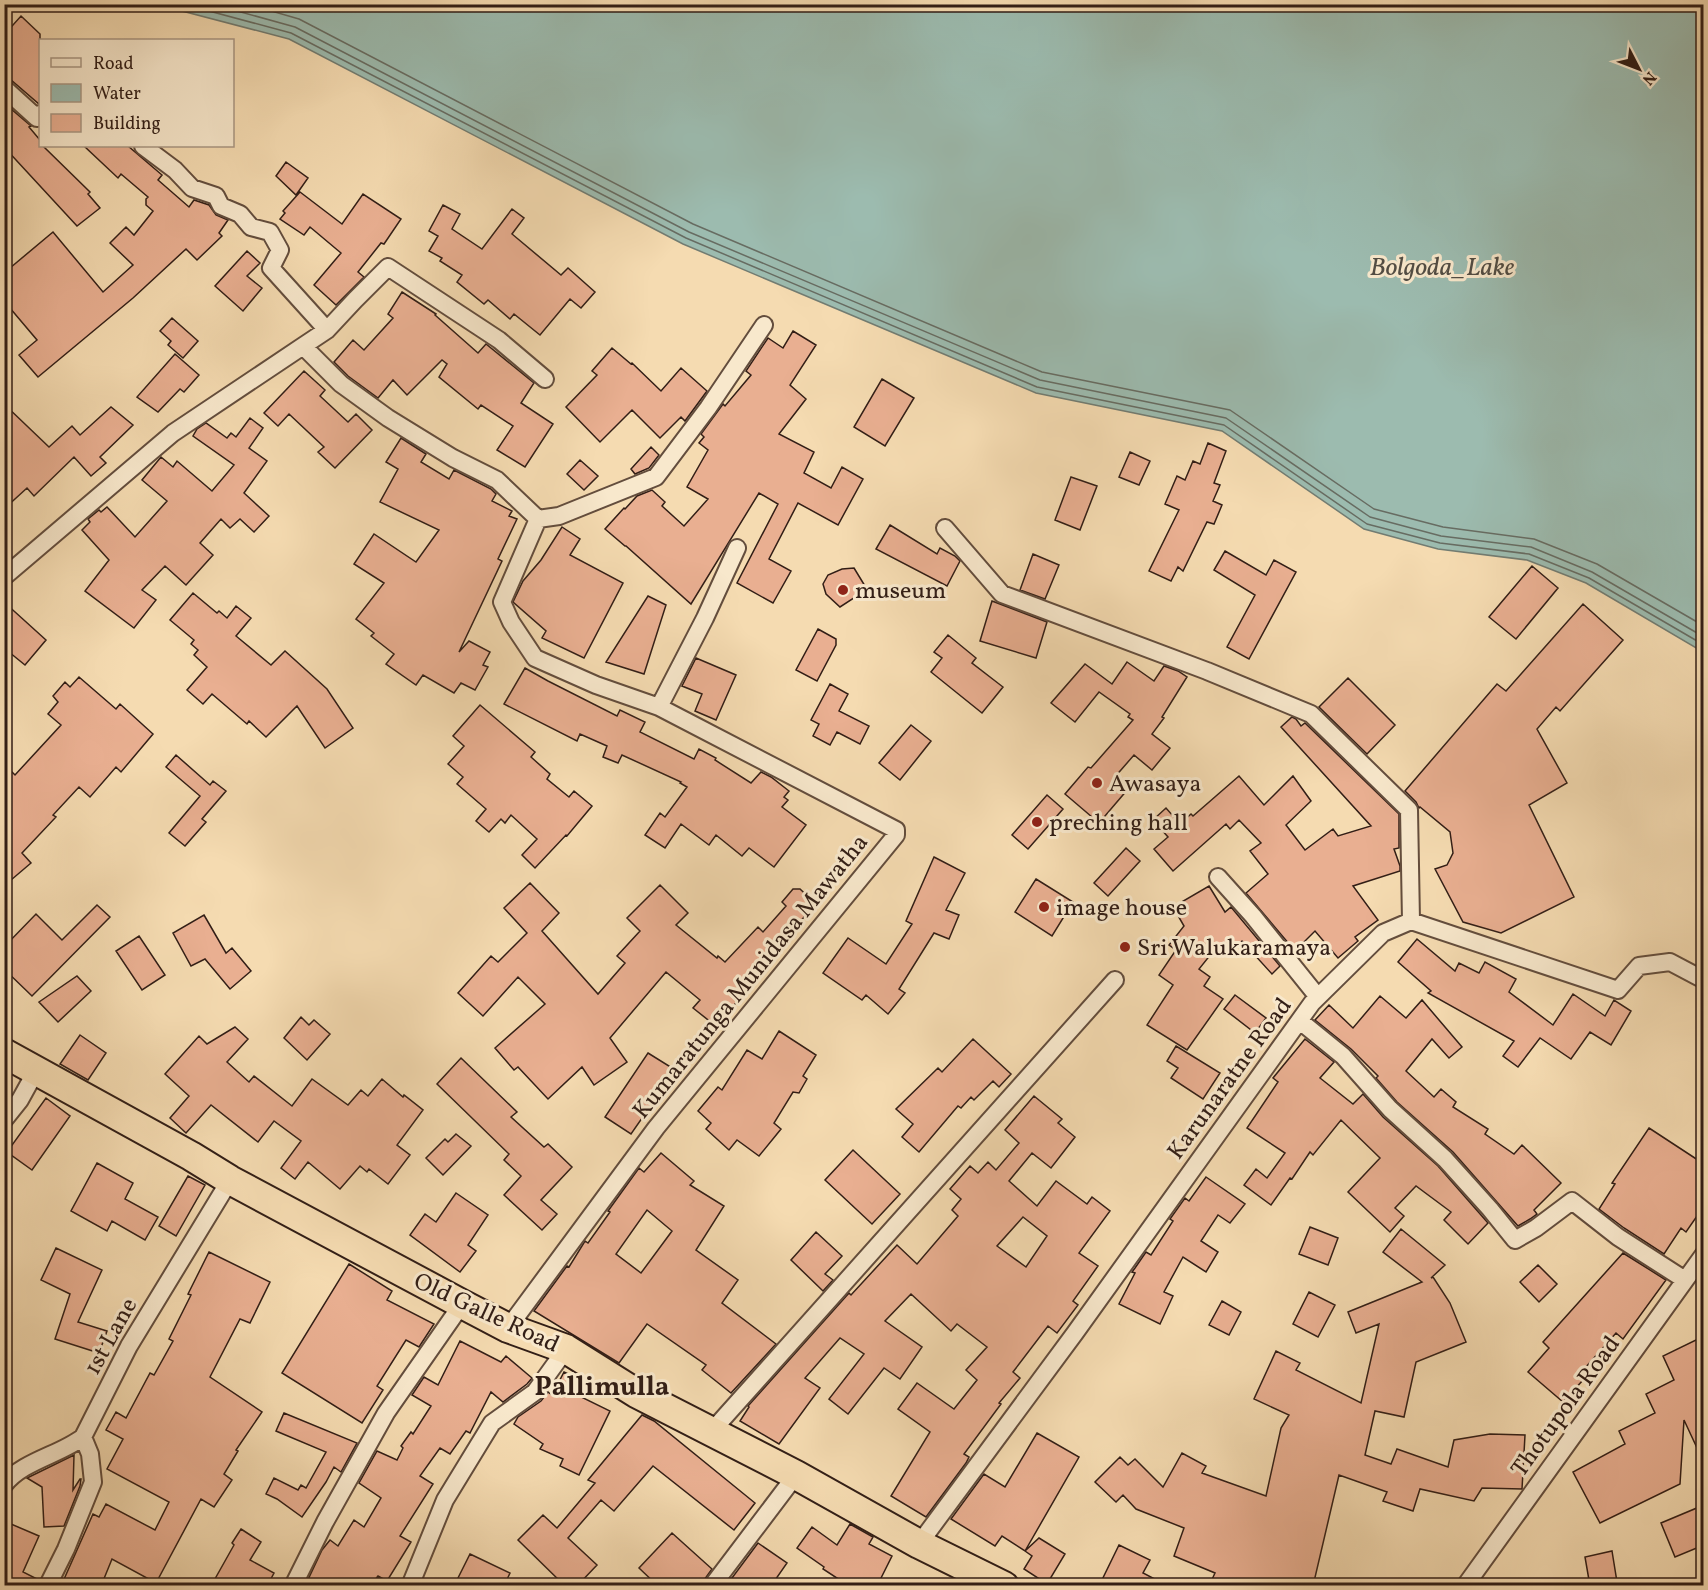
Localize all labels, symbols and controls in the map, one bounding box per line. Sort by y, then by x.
legend [39,39,234,147]
north arrow [1609,39,1669,99]
text: Road [93,52,134,77]
text: N [1636,66,1661,90]
text: Water [93,82,141,107]
text: Building [93,112,161,137]
water label: Bolgoda_Lake [1370,250,1515,286]
place label: museum [855,575,946,609]
marker: museum [836,583,850,597]
place label: Awasaya [1109,768,1201,802]
marker: Awasaya [1090,776,1104,790]
place label: preching hall [1049,807,1188,841]
marker: preching hall [1030,815,1044,829]
street label: Kumaratunga Munidasa Mawatha [626,828,877,1127]
place label: image house [1056,892,1187,926]
marker: image house [1037,900,1051,914]
place label: Sri Walukaramaya [1137,932,1331,966]
marker: Sri Walukaramaya [1118,940,1132,954]
street label: Karunaratne Road [1160,991,1301,1167]
street label: Old Galle Road [408,1265,565,1362]
street label: 1st Lane [77,1292,147,1382]
street label: Thotupola Road [1504,1330,1629,1485]
district label: Pallimulla [534,1369,670,1407]

